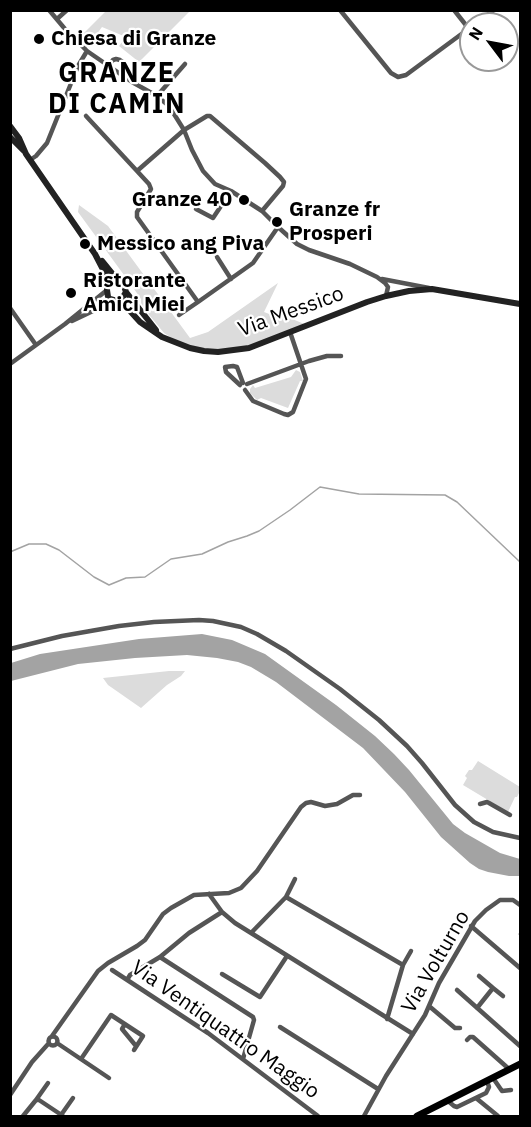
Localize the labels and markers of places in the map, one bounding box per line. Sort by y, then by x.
place label: Chiesa di Granze [51,26,216,52]
marker: Chiesa di Granze [32,32,46,46]
place label: Granze 40 [132,187,232,213]
marker: Granze 40 [237,193,251,207]
place label: Granze fr Prosperi [289,197,380,247]
marker: Granze fr Prosperi [270,215,284,229]
place label: Messico ang Piva [97,231,264,257]
marker: Messico ang Piva [78,237,92,251]
place label: Ristorante Amici Miei [83,268,186,318]
marker: Ristorante Amici Miei [64,286,78,300]

